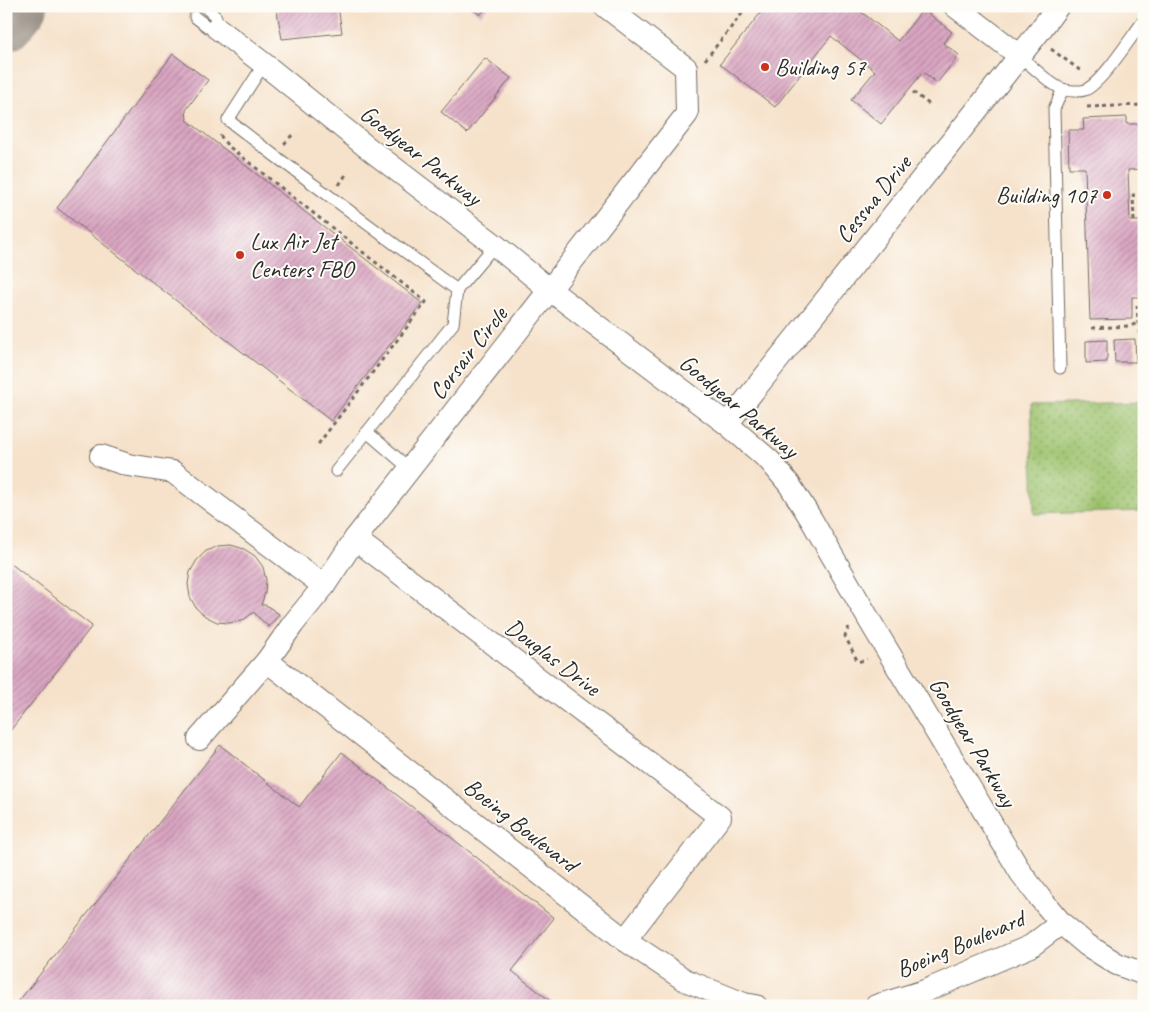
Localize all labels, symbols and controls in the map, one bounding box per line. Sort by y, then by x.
place label: Building 57 [775,52,867,82]
marker: Building 57 [759,61,771,73]
street label: Goodyear Parkway [354,98,489,213]
street label: Cessna Drive [828,147,919,249]
place label: Building 107 [996,180,1098,210]
marker: Building 107 [1101,189,1113,201]
place label: Lux Air Jet Centers FBO [250,226,356,284]
marker: Lux Air Jet Centers FBO [234,249,246,261]
street label: Corsair Circle [422,299,515,406]
street label: Goodyear Parkway [673,347,806,466]
street label: Douglas Drive [500,612,608,704]
street label: Goodyear Parkway [922,672,1024,814]
street label: Boeing Boulevard [458,771,587,881]
street label: Boeing Boulevard [891,902,1032,984]

